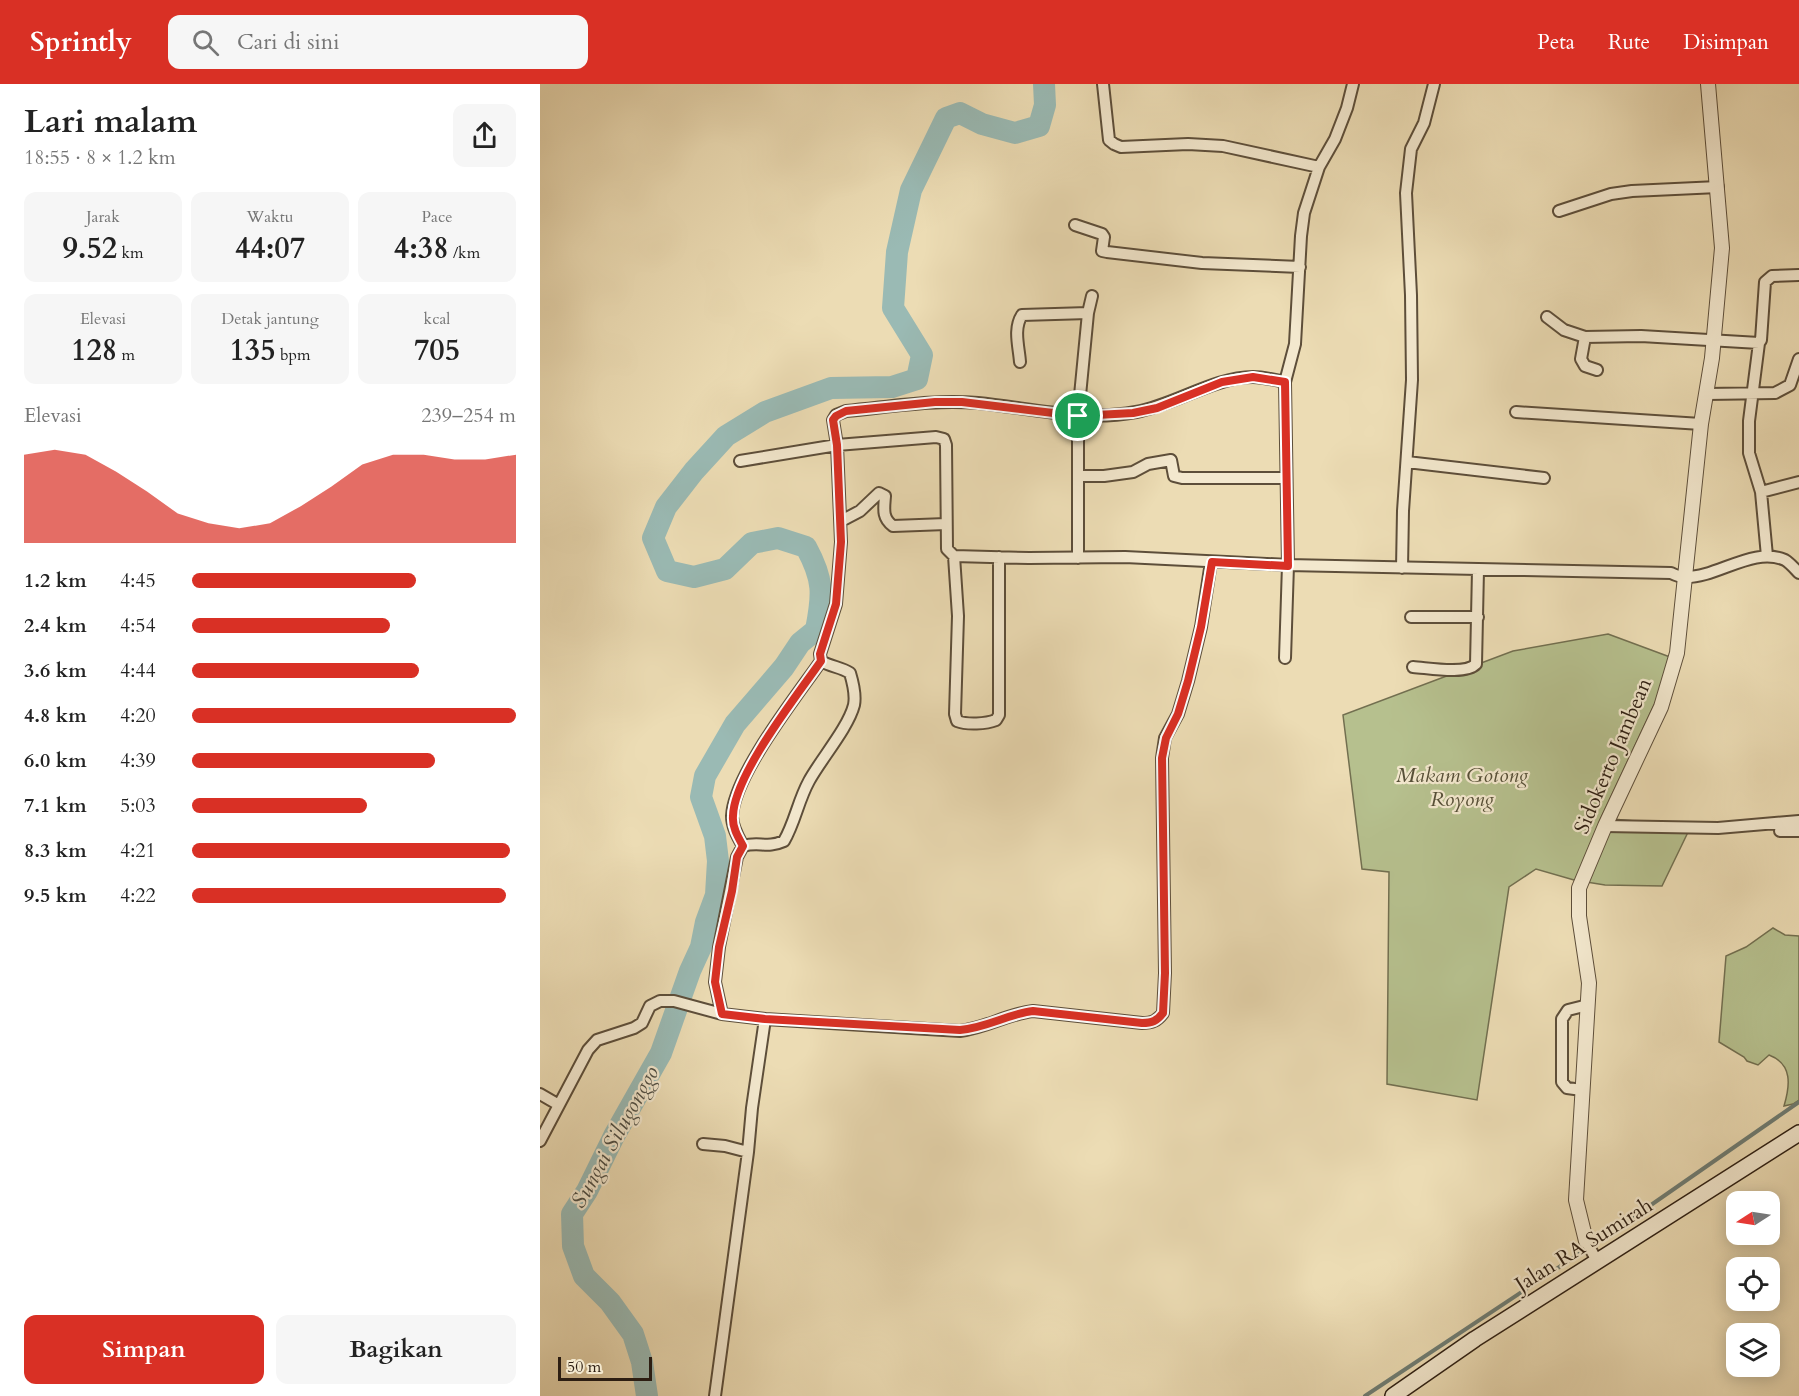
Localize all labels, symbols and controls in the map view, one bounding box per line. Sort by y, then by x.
search box [168,15,588,69]
text: Sprintly [30,23,132,61]
icon: search [189,26,222,59]
text: Cari di sini [237,27,339,57]
text: Peta [1537,28,1575,57]
text: Rute [1608,28,1650,57]
text: Disimpan [1683,28,1769,57]
text: Lari malam [24,99,197,144]
button: share [453,104,516,167]
text: 18:55 · 8 × 1.2 km [24,144,176,171]
text: Jarak [86,206,120,228]
text: Waktu [247,206,293,228]
text: Pace [422,206,452,228]
text: 9.52 [62,228,117,269]
text: 44:07 [235,228,305,269]
text: 4:38 [394,228,449,269]
text: km [117,242,144,264]
text: /km [449,242,480,264]
text: Elevasi [80,308,126,330]
text: Detak jantung [221,308,319,330]
text: kcal [424,308,450,330]
text: 128 [71,330,117,371]
text: 135 [229,330,276,371]
text: 705 [414,330,460,371]
text: m [117,344,135,366]
text: bpm [276,344,311,366]
pin [1052,390,1103,441]
icon: arrive [1061,399,1094,432]
text: Elevasi [24,402,82,429]
text: 239–254 m [421,402,516,429]
text: 1.2 km [24,567,87,594]
text: 4:45 [120,567,156,594]
text: 2.4 km [24,612,87,639]
text: 4:54 [120,612,156,639]
text: 3.6 km [24,657,87,684]
text: 4:44 [120,657,156,684]
street label: Sidokerto Jambean [1567,674,1659,838]
text: 4.8 km [24,702,87,729]
text: 4:20 [120,702,156,729]
text: 6.0 km [24,747,87,774]
text: 4:39 [120,747,156,774]
park label: Makam Gotong Royong [1396,761,1529,814]
text: 7.1 km [24,792,87,819]
text: 5:03 [120,792,156,819]
text: 8.3 km [24,837,87,864]
text: 4:21 [120,837,156,864]
text: 9.5 km [24,882,87,909]
text: 4:22 [120,882,156,909]
water label: Sungai Silugonggo [564,1061,666,1213]
street label: Jalan RA Sumirah [1507,1191,1659,1301]
north arrow [1726,1191,1780,1245]
map controls [1726,1191,1780,1377]
button: locate [1726,1257,1780,1311]
button: Simpan [24,1315,264,1384]
button: Bagikan [276,1315,516,1384]
button: layers [1726,1323,1780,1377]
scale bar [558,1354,652,1382]
text: 50 m [567,1356,601,1378]

